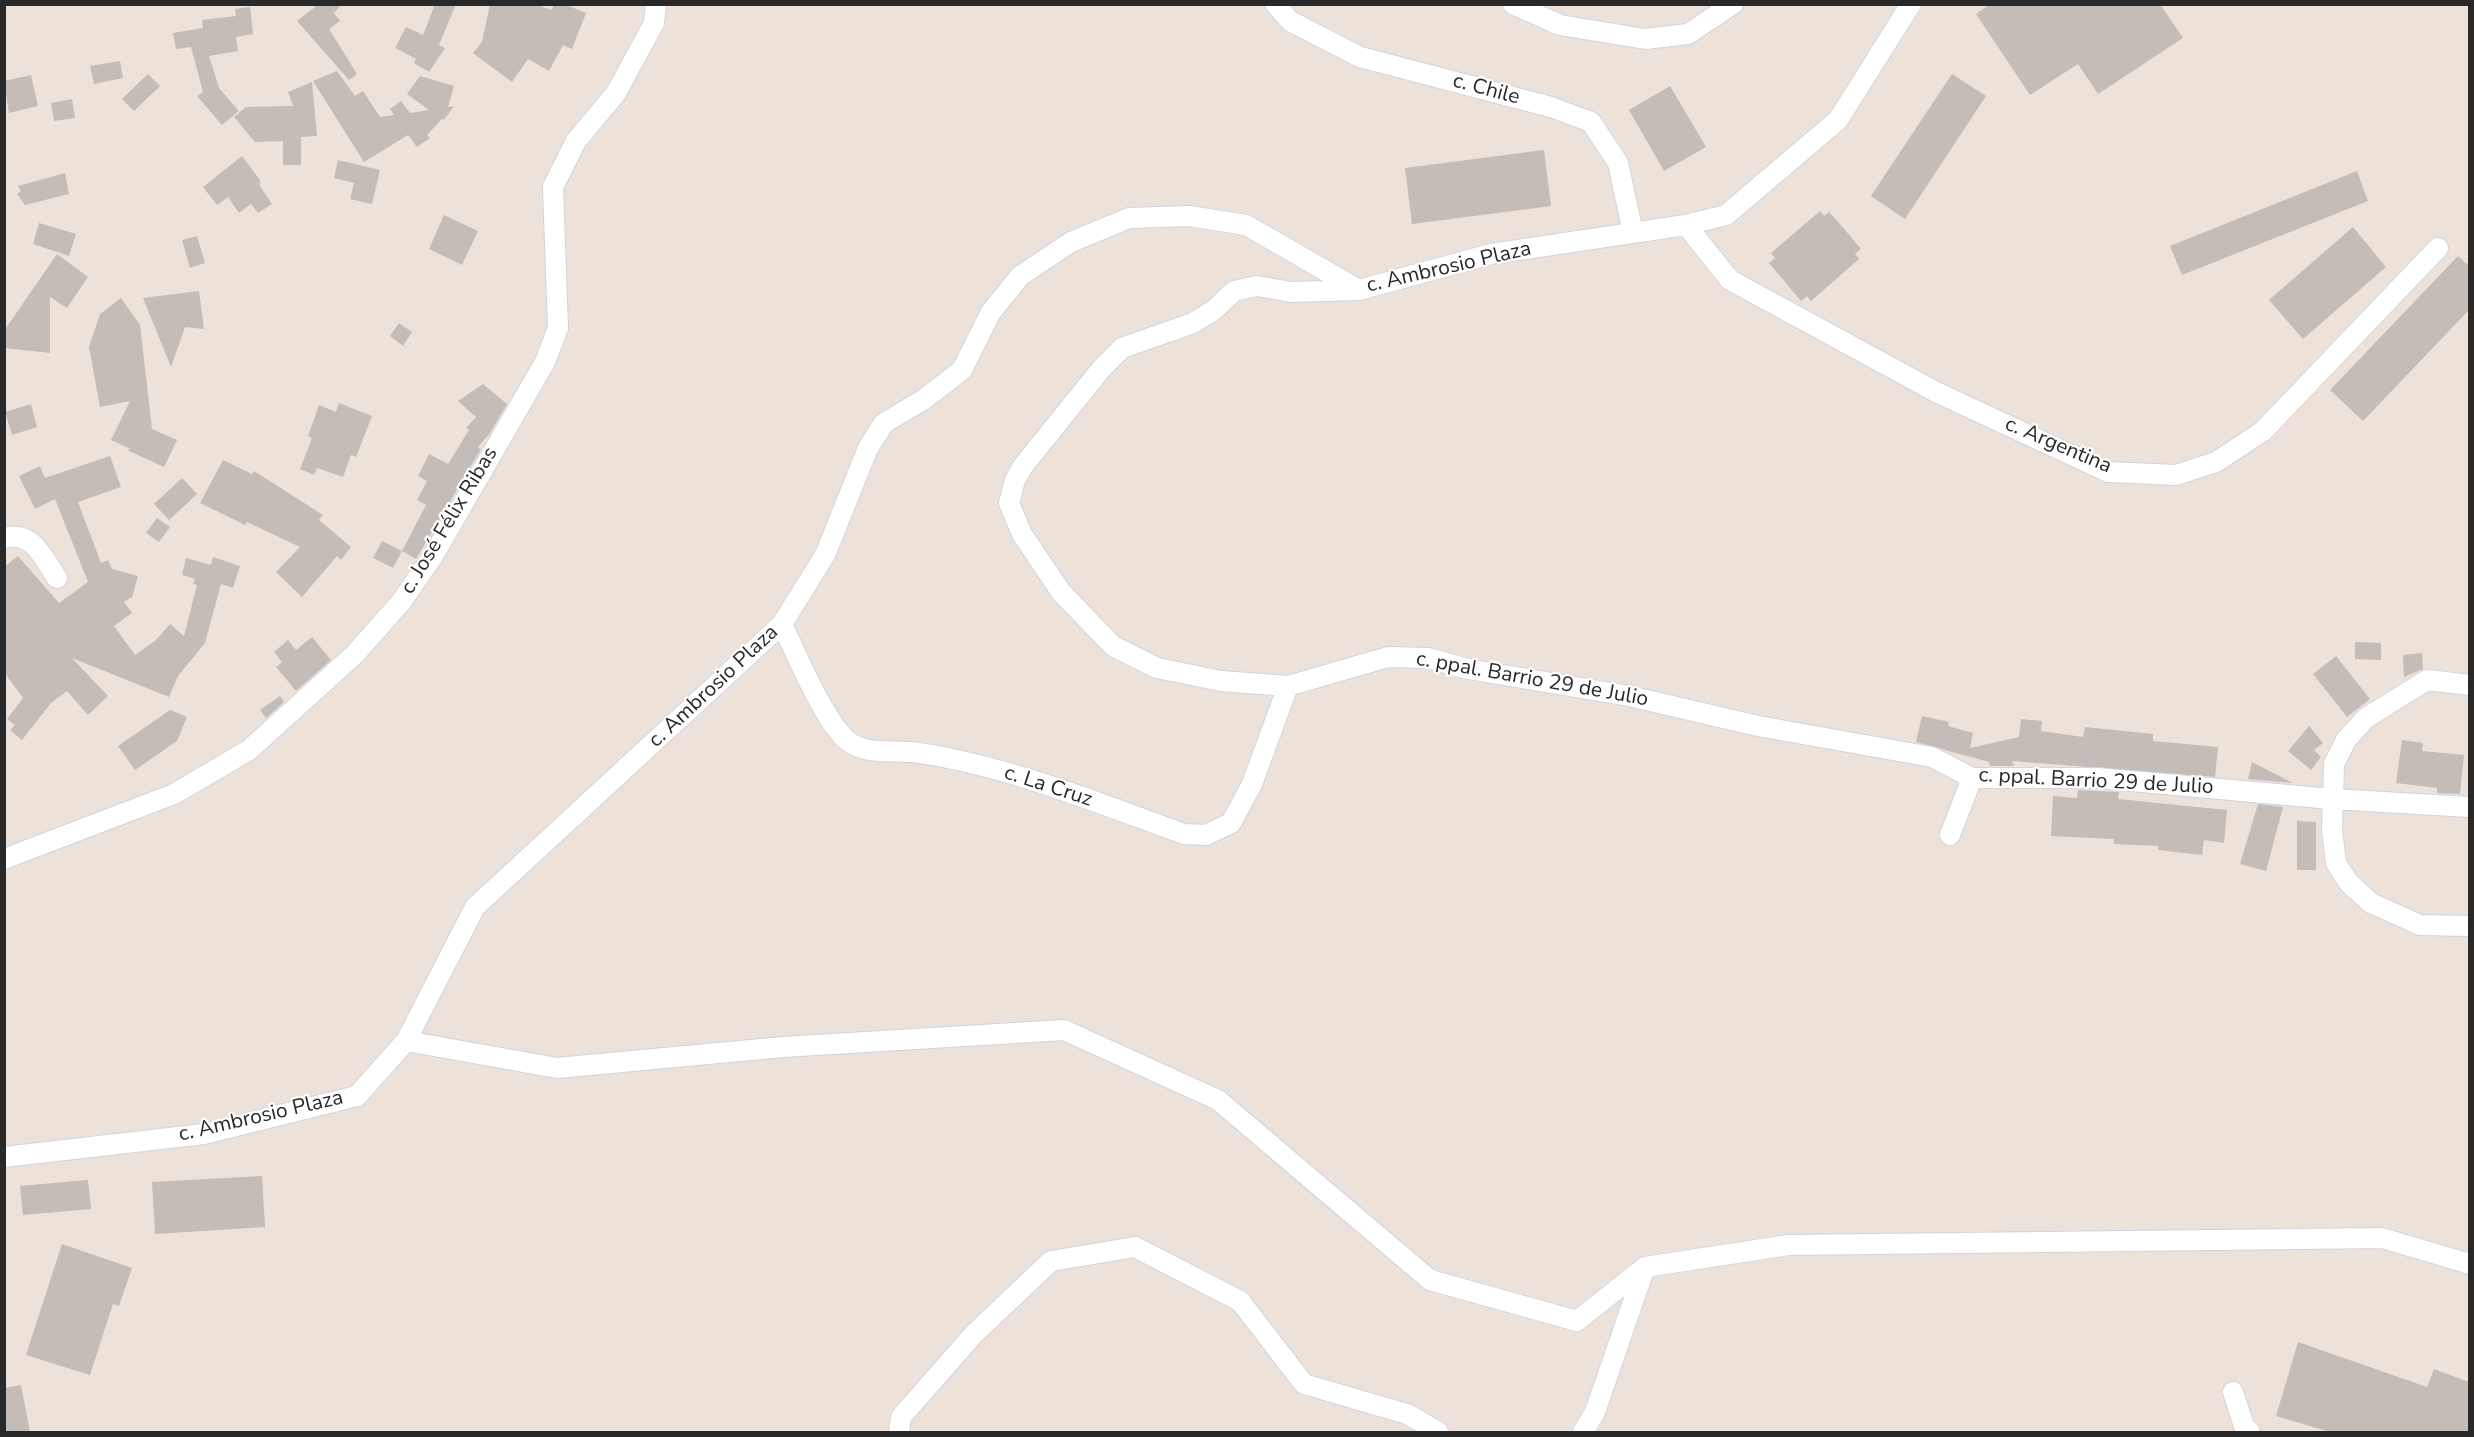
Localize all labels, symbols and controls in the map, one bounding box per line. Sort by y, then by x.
street label: c. Chile [1450,69,1522,111]
street label: c. Ambrosio Plaza [1364,237,1534,299]
street label: c. Argentina [2001,412,2115,480]
street label: c. José Félix Ribas [396,443,504,599]
street label: c. Ambrosio Plaza [644,620,784,754]
street label: c. ppal. Barrio 29 de Julio [1414,647,1650,713]
street label: c. La Cruz [1001,761,1095,813]
street label: c. ppal. Barrio 29 de Julio [1978,763,2214,801]
street label: c. Ambrosio Plaza [176,1086,346,1148]

